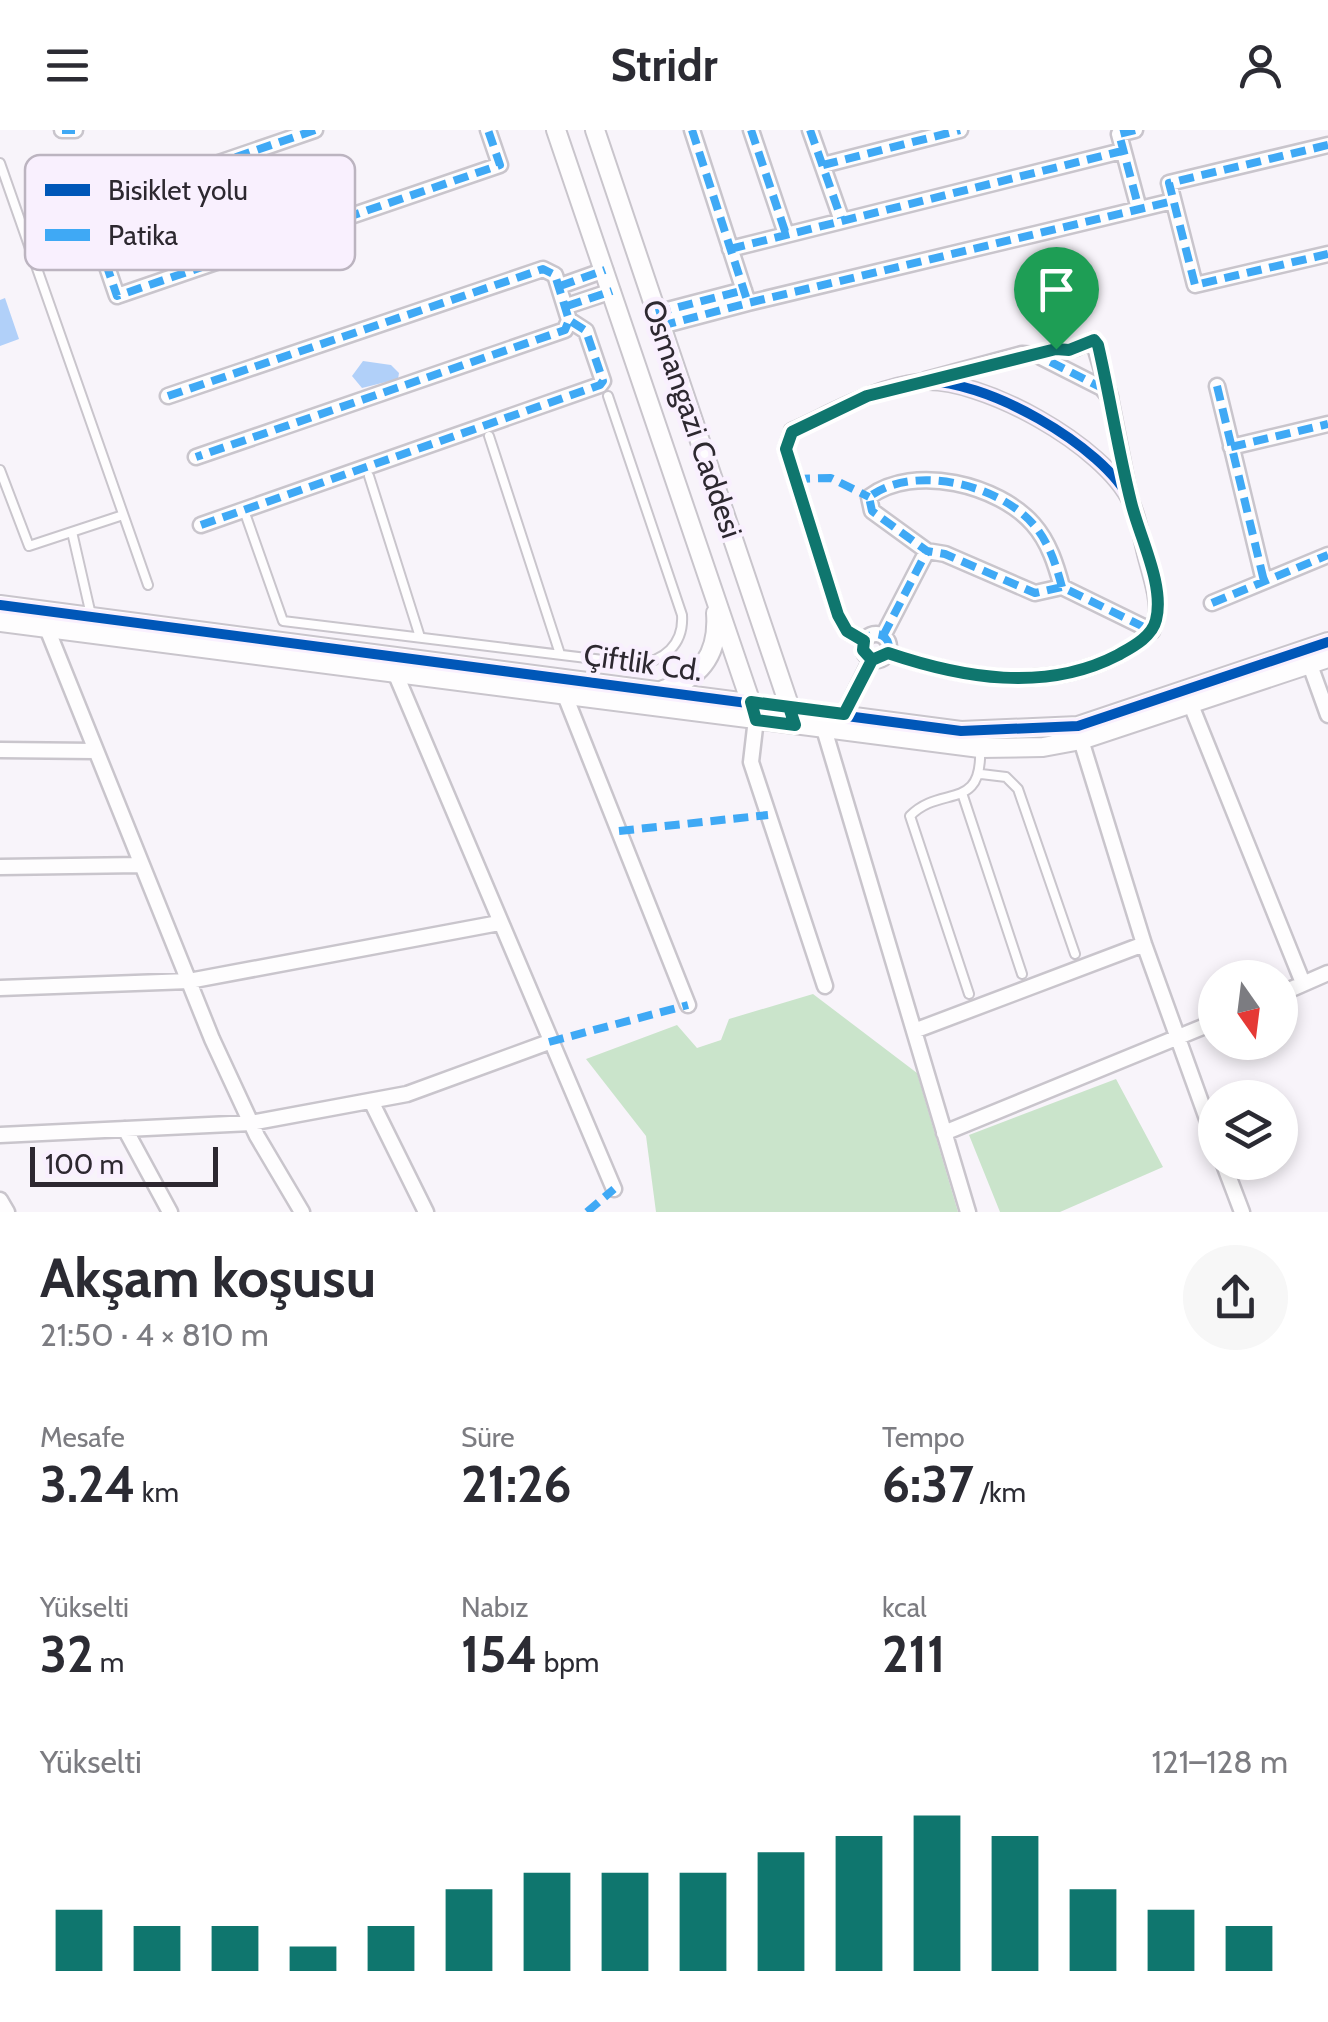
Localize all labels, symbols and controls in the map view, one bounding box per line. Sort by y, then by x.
icon: menu [40,38,95,93]
text: Stridr [610,38,718,92]
icon: person [1233,38,1288,93]
legend [25,155,355,270]
text: Bisiklet yolu [108,173,248,207]
text: Patika [108,218,179,252]
pin [1014,247,1099,350]
icon: arrive [1029,262,1084,317]
street label: Osmangazi Caddesi [634,295,751,543]
street label: Çiftlik Cd. [581,636,705,689]
north arrow [1198,960,1298,1060]
map controls [1198,960,1298,1180]
button: layers [1198,1080,1298,1180]
scale bar [30,1142,218,1186]
text: 100 m [45,1147,124,1181]
text: Akşam koşusu [40,1244,376,1311]
button: share [1183,1245,1288,1350]
text: 21:50 · 4 × 810 m [40,1315,269,1354]
text: Mesafe [40,1420,125,1454]
text: Süre [461,1420,515,1454]
text: Tempo [882,1420,965,1454]
text: 3.24 [40,1454,136,1515]
text: 21:26 [461,1454,572,1515]
text: 6:37 [882,1454,974,1515]
text: km [136,1475,179,1509]
text: /km [974,1475,1026,1509]
text: Yükselti [40,1590,129,1624]
text: Nabız [461,1590,529,1624]
text: kcal [882,1590,927,1624]
text: 32 [40,1624,93,1685]
text: 154 [461,1624,537,1685]
text: 211 [882,1624,945,1685]
text: m [93,1645,124,1679]
text: bpm [537,1645,599,1679]
text: Yükselti [40,1742,142,1781]
text: 121–128 m [1152,1742,1288,1781]

